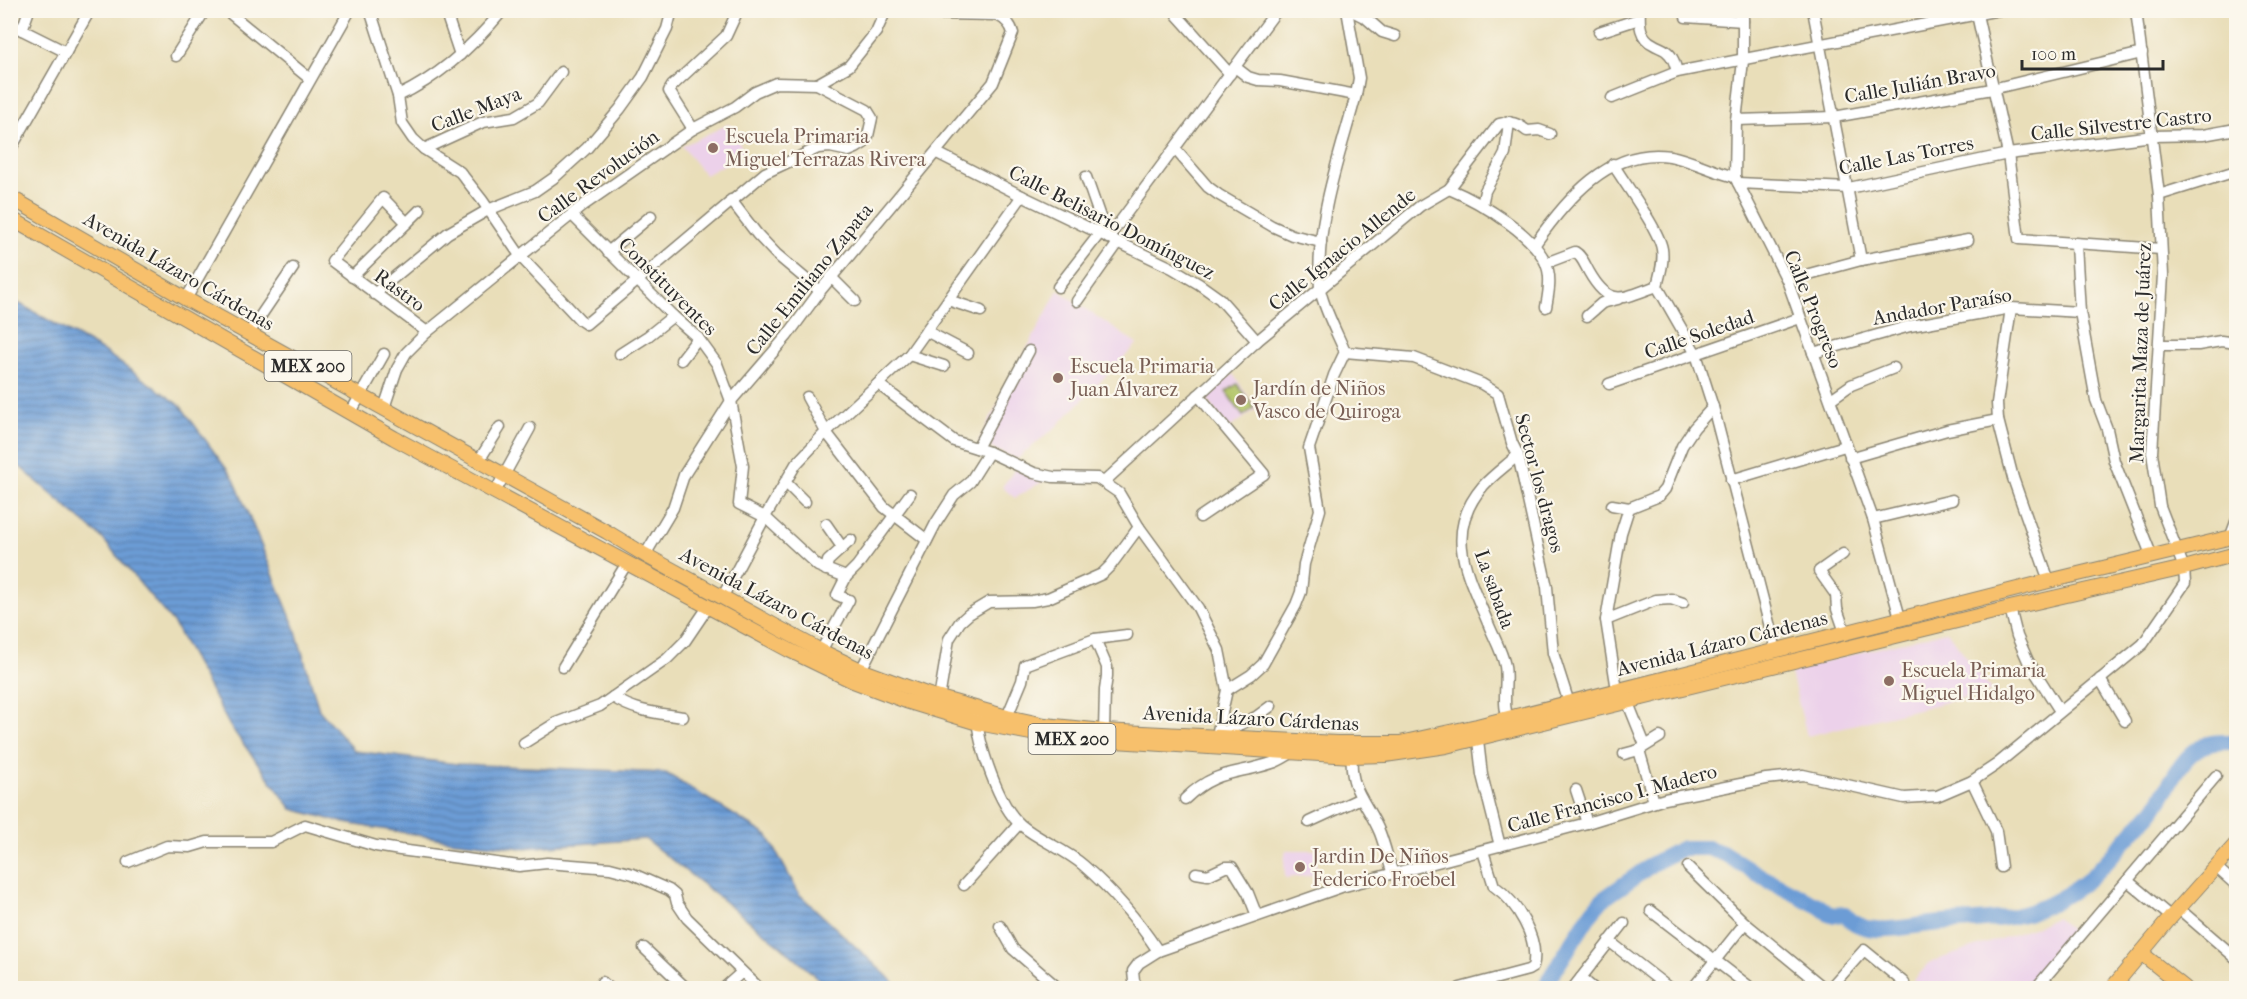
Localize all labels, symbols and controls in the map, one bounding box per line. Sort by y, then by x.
scale bar [2022,33,2163,71]
text: 100 m [2031,44,2076,65]
street label: Calle Julián Bravo [1843,59,1997,108]
street label: Calle Maya [428,81,525,137]
street label: Calle Silvestre Castro [2030,104,2213,145]
street label: Calle Revolución [533,125,664,228]
place label: Escuela Primaria Miguel Terrazas Rivera [725,125,927,171]
street label: Calle Las Torres [1837,131,1975,180]
marker: Escuela Primaria Miguel Terrazas Rivera [706,141,720,155]
street label: Calle Belisario Domínguez [1005,160,1219,284]
street label: Calle Ignacio Allende [1264,183,1420,316]
street label: Calle Emiliano Zapata [741,198,878,360]
street label: Avenida Lázaro Cárdenas [79,207,278,335]
street label: Constituyentes [614,232,722,340]
street label: Margarita Maza de Juárez [2125,242,2156,464]
street label: Calle Progreso [1779,247,1848,371]
street label: Rastro [370,264,430,316]
street label: Andador Paraíso [1870,283,2013,330]
street label: Calle Soledad [1641,305,1758,364]
road number: MEX 200 [264,351,352,381]
place label: Escuela Primaria Juan Álvarez [1068,355,1215,401]
marker: Escuela Primaria Juan Álvarez [1051,371,1065,385]
place label: Jardín de Niños Vasco de Quiroga [1251,377,1402,423]
marker: Jardín de Niños Vasco de Quiroga [1234,393,1248,407]
street label: Sector los dragos [1510,411,1569,555]
street label: Avenida Lázaro Cárdenas [675,542,878,664]
street label: La sabada [1470,547,1520,632]
street label: Avenida Lázaro Cárdenas [1614,606,1830,681]
place label: Escuela Primaria Miguel Hidalgo [1901,659,2046,705]
marker: Escuela Primaria Miguel Hidalgo [1882,674,1896,688]
street label: Avenida Lázaro Cárdenas [1141,701,1359,736]
road number: MEX 200 [1028,724,1116,754]
street label: Calle Francisco I. Madero [1505,759,1719,838]
place label: Jardin De Niños Federico Froebel [1310,845,1456,891]
marker: Jardin De Niños Federico Froebel [1293,860,1307,874]

